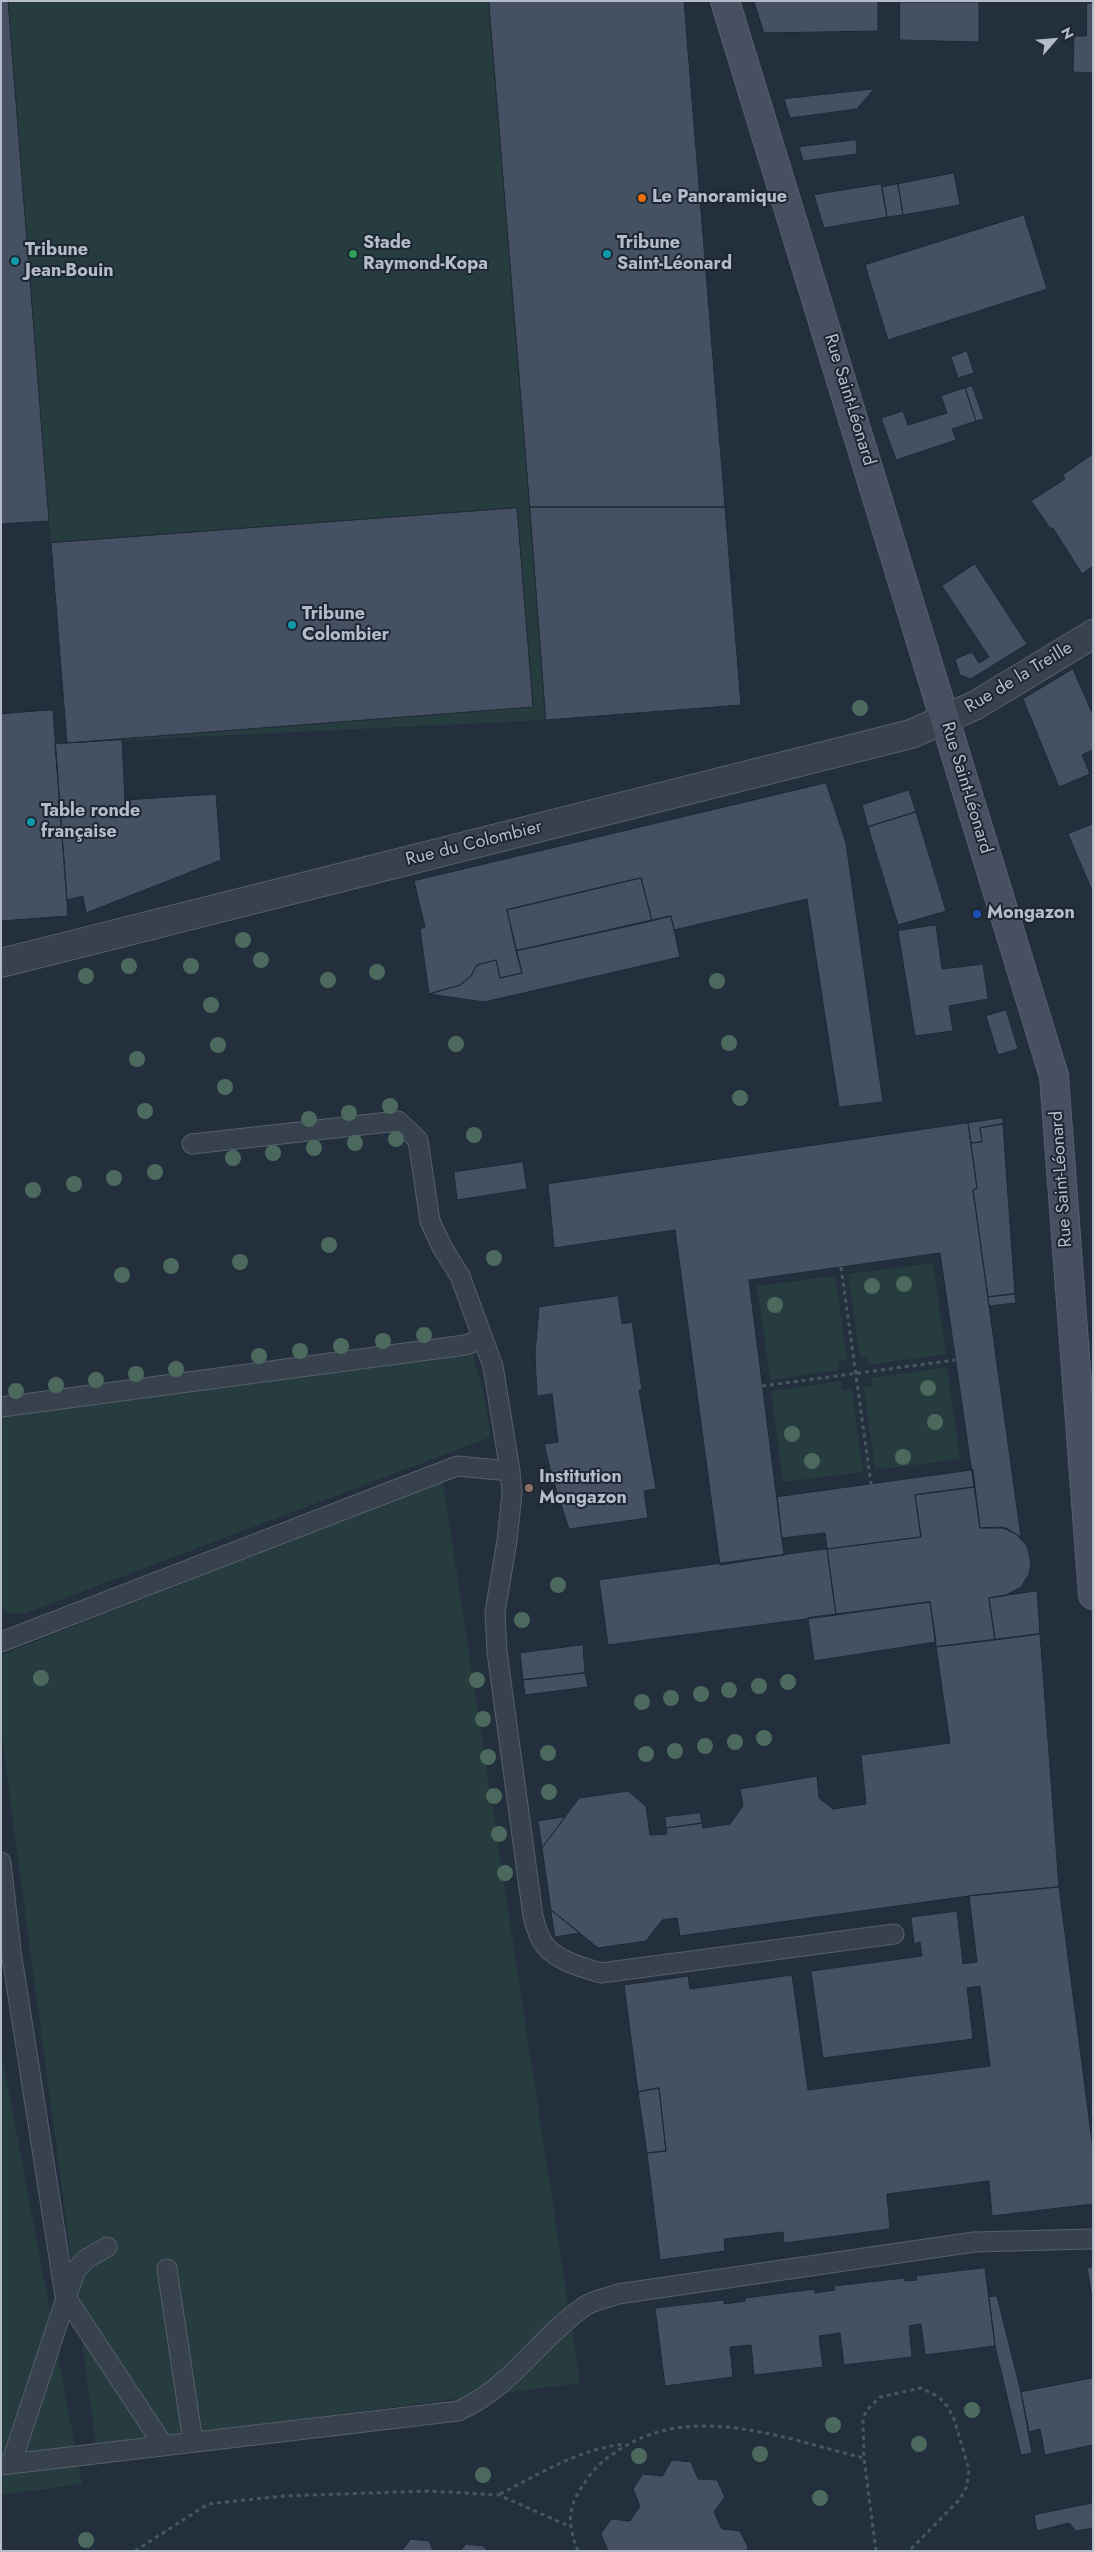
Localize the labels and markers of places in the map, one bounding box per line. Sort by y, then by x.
place label: Le Panoramique [652,187,787,209]
marker: Le Panoramique [636,192,648,204]
place label: Stade Raymond-Kopa [363,233,488,276]
place label: Tribune Saint-Léonard [617,233,732,276]
place label: Tribune Jean-Bouin [25,240,114,282]
marker: Stade Raymond-Kopa [347,248,359,260]
marker: Tribune Saint-Léonard [601,248,613,260]
marker: Tribune Jean-Bouin [9,255,21,267]
place label: Tribune Colombier [302,604,389,646]
marker: Tribune Colombier [286,619,298,631]
place label: Table ronde française [41,801,140,844]
marker: Table ronde française [25,816,37,828]
place label: Mongazon [987,903,1075,925]
marker: Mongazon [971,908,983,920]
place label: Institution Mongazon [539,1467,627,1510]
marker: Institution Mongazon [523,1482,535,1494]

